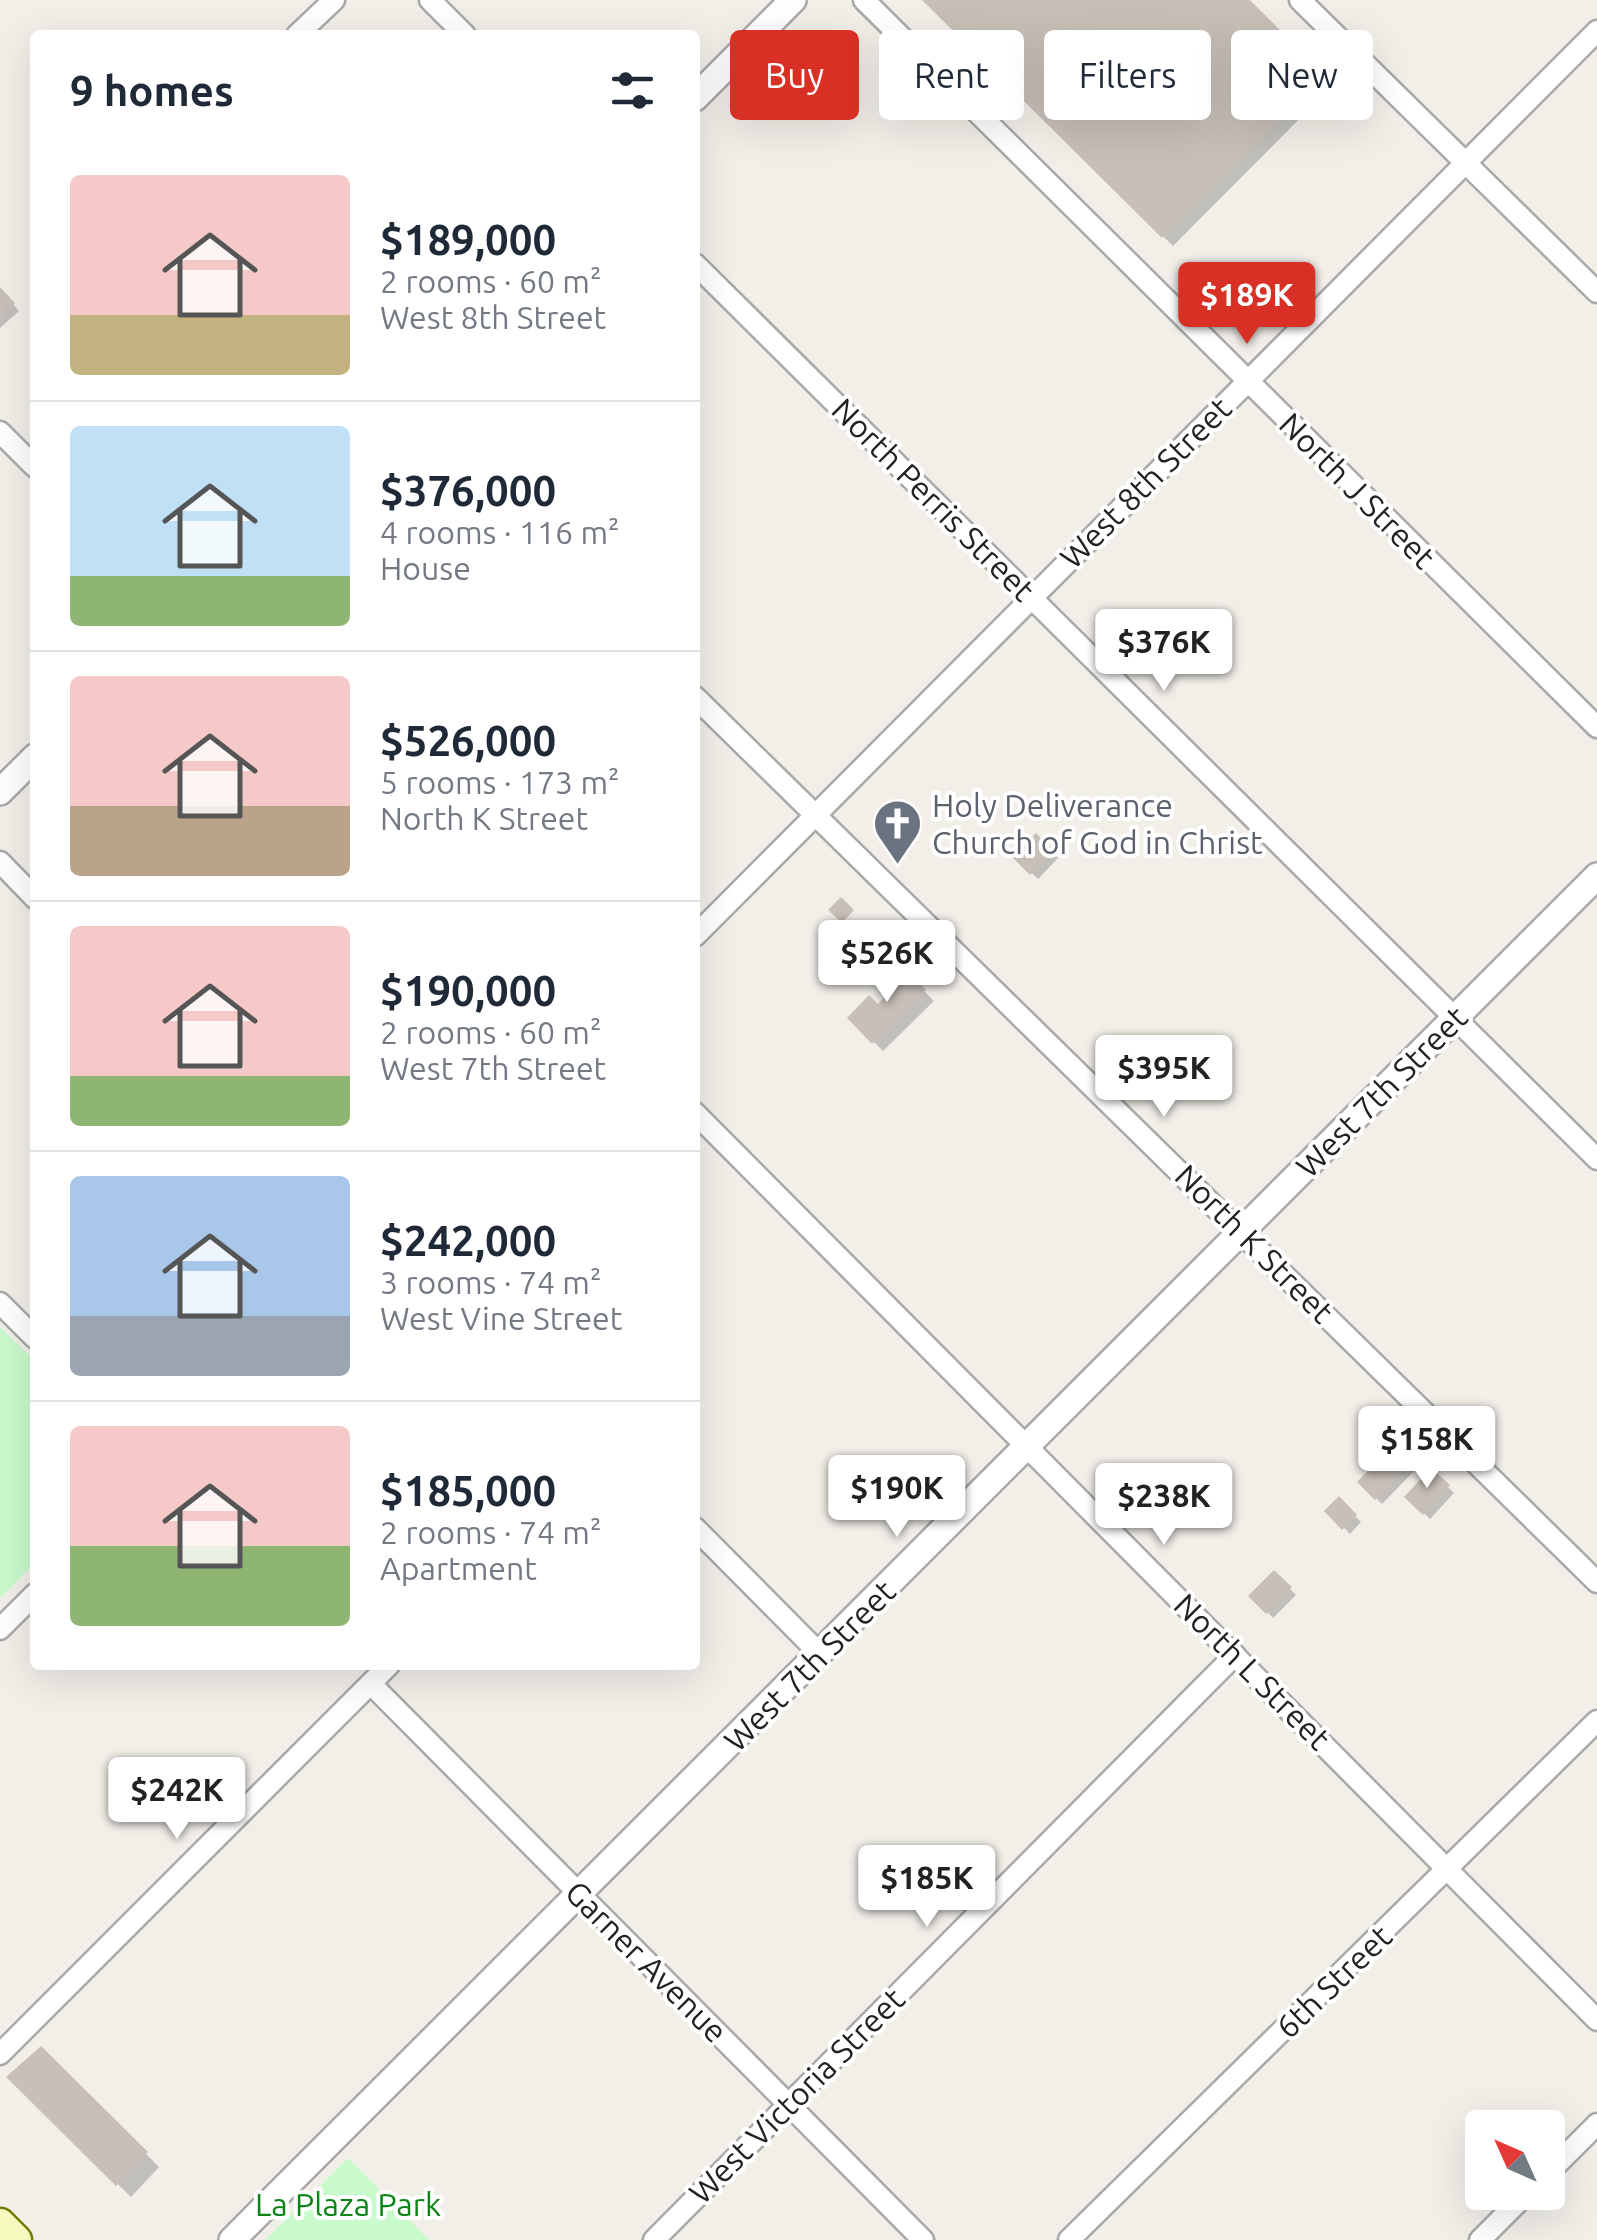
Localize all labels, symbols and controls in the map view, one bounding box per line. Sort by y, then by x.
chip: Buy [730,30,859,120]
chip: Rent [879,30,1024,120]
chip: Filters [1044,30,1211,120]
chip: New [1231,30,1373,120]
icon: filters [605,63,660,118]
text: 9 homes [70,67,234,114]
icon: home [150,215,270,335]
text: $189,000 [380,216,556,263]
pin: $189K [1177,262,1317,347]
text: 2 rooms · 60 m² [380,263,601,299]
text: $189K [1200,276,1294,312]
text: West 8th Street [380,299,606,335]
street label: West 8th Street [1053,389,1238,575]
street label: North Perris Street [825,391,1042,608]
street label: North J Street [1273,405,1443,576]
icon: home [150,466,270,586]
text: $376,000 [380,467,556,514]
text: 4 rooms · 116 m² [380,514,620,550]
text: House [380,550,471,586]
pin: $376K [1094,609,1234,694]
text: $376K [1117,623,1211,659]
icon: home [150,716,270,836]
text: $526,000 [380,717,556,764]
text: 5 rooms · 173 m² [380,764,620,800]
place label: Holy Deliverance Church of God in Christ [932,787,1263,860]
church icon: Holy Deliverance Church of God in Christ [871,798,923,866]
text: North K Street [380,800,588,836]
pin: $526K [817,920,957,1005]
text: $526K [840,934,934,970]
icon: home [150,966,270,1086]
text: $190,000 [380,967,556,1014]
street label: West 7th Street [1289,998,1474,1184]
text: 2 rooms · 60 m² [380,1014,601,1050]
pin: $395K [1094,1035,1234,1120]
text: $395K [1117,1049,1211,1085]
text: West 7th Street [380,1050,606,1086]
street label: North K Street [1168,1157,1341,1330]
icon: home [150,1216,270,1336]
text: $242,000 [380,1217,556,1264]
text: 3 rooms · 74 m² [380,1264,601,1300]
text: West Vine Street [380,1300,622,1336]
pin: $158K [1357,1406,1497,1491]
text: $158K [1380,1420,1474,1456]
pin: $190K [827,1455,967,1540]
pin: $238K [1094,1463,1234,1548]
icon: home [150,1466,270,1586]
text: $185,000 [380,1467,556,1514]
text: $190K [850,1469,944,1505]
text: $238K [1117,1477,1211,1513]
text: 2 rooms · 74 m² [380,1514,601,1550]
text: Apartment [380,1550,537,1586]
street label: West 7th Street [717,1572,902,1758]
street label: North L Street [1168,1586,1338,1757]
pin: $242K [107,1757,247,1842]
text: $242K [130,1771,224,1807]
pin: $185K [857,1845,997,1930]
text: $185K [880,1859,974,1895]
street label: Garner Avenue [559,1873,735,2049]
street label: 6th Street [1268,1917,1398,2045]
street label: West Victoria Street [681,1980,911,2210]
north arrow [1465,2110,1565,2210]
map controls [1465,2110,1565,2210]
park label: La Plaza Park [255,2186,441,2222]

